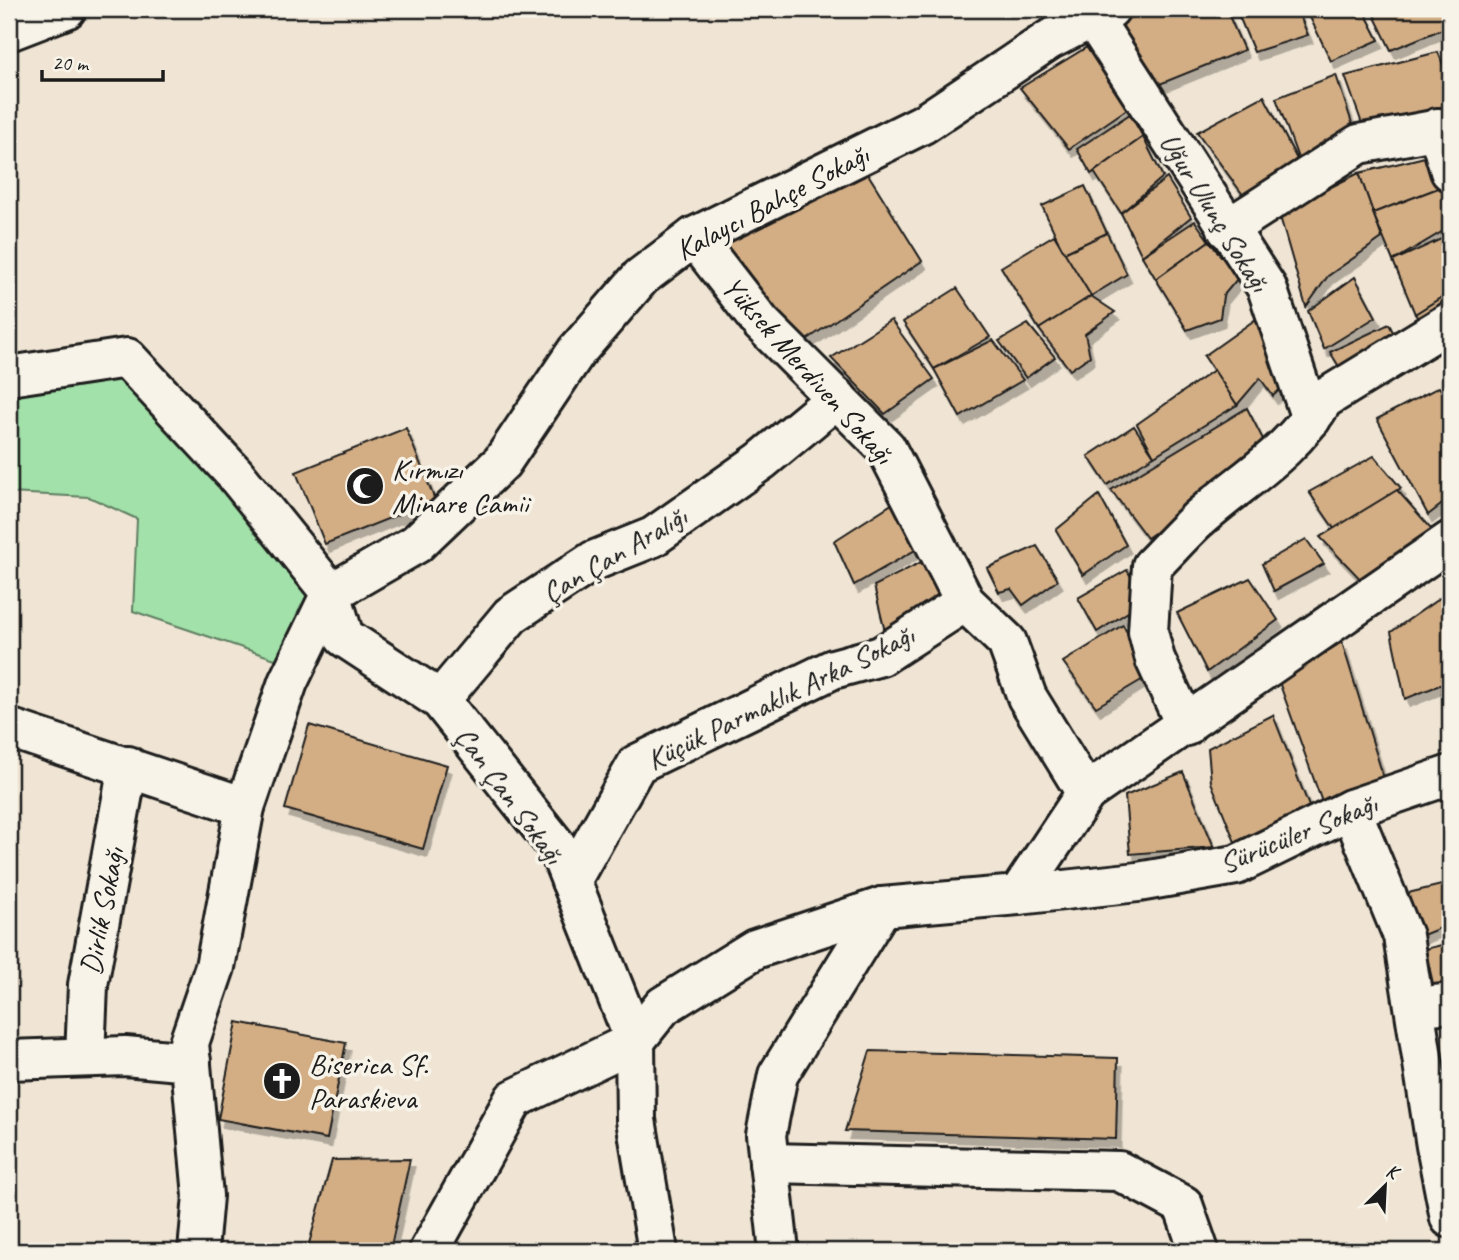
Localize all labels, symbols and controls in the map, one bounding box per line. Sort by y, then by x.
scale bar [42,38,163,82]
text: 20 m [52,50,90,76]
street label: Uğur Ulunç Sokağı [1151,125,1280,300]
street label: Kalaycı Bahçe Sokağı [669,135,876,269]
street label: Yüksek Merdiven Sokağı [714,268,903,473]
place label: Kırmızı Minare Camii [392,450,532,522]
mosque icon: Kırmızı Minare Camii [344,465,386,507]
street label: Çan Çan Aralığı [535,496,695,611]
street label: Küçük Parmaklık Arka Sokağı [640,615,921,778]
street label: Çan Çan Sokağı [447,719,574,873]
street label: Sürücüler Sokağı [1214,784,1384,882]
street label: Dirlik Sokağı [71,843,133,978]
place label: Biserica Sf. Paraskieva [309,1045,429,1117]
church icon: Biserica Sf. Paraskieva [261,1060,303,1102]
north arrow [1350,1152,1420,1222]
text: K [1382,1158,1405,1186]

